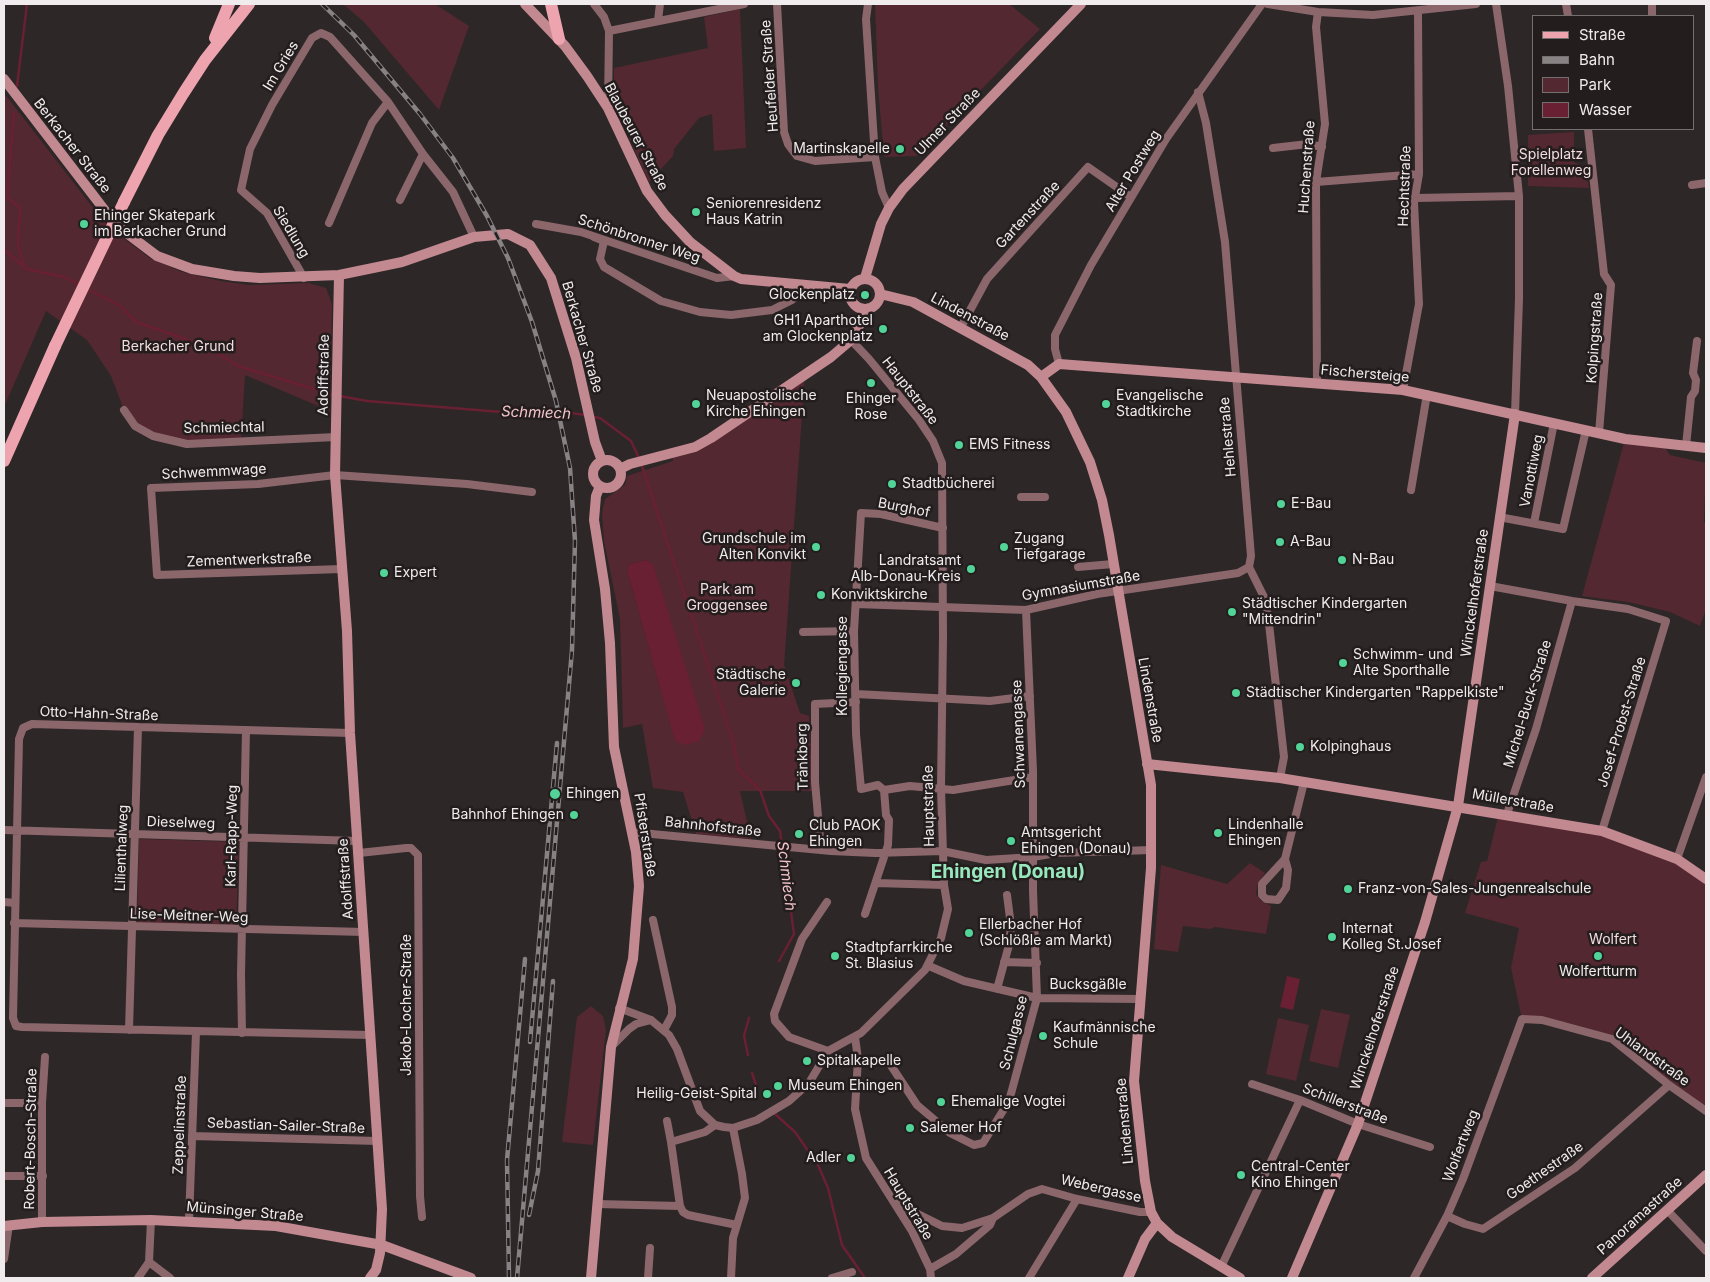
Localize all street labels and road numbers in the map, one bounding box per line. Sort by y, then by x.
street label: Heufelder Straße [758,19,782,133]
street label: Im Gries [260,38,302,94]
street label: Blaubeurer Straße [601,80,671,194]
street label: Ulmer Straße [912,85,984,159]
street label: Berkacher Straße [30,95,114,197]
street label: Huchenstraße [1295,120,1319,214]
street label: Alter Postweg [1102,127,1164,215]
street label: Hechtstraße [1395,145,1415,227]
street label: Gartenstraße [992,178,1064,252]
street label: Siedlung [269,203,313,261]
street label: Schönbronner Weg [576,211,702,267]
street label: Berkacher Straße [558,279,606,395]
street label: Lindenstraße [928,289,1012,345]
street label: Kolpingstraße [1583,292,1607,384]
street label: Adolffstraße [315,334,333,416]
street label: Hauptstraße [878,354,942,428]
street label: Fischersteige [1320,362,1410,386]
street label: Hehlestraße [1216,396,1240,478]
street label: Schmiechtal [183,419,265,437]
street label: Vanottiweg [1517,433,1547,509]
street label: Schwemmwage [161,461,267,483]
street label: Burghof [876,495,932,521]
street label: Winckelhoferstraße [1458,528,1492,658]
street label: Zementwerkstraße [186,549,312,571]
street label: Gymnasiumstraße [1020,567,1142,605]
street label: Kollegiengasse [835,616,851,716]
street label: Michel-Buck-Straße [1501,638,1555,770]
street label: Josef-Probst-Straße [1594,655,1650,789]
street label: Lindenstraße [1134,656,1166,744]
street label: Schwanengasse [1009,679,1029,789]
street label: Otto-Hahn-Straße [39,704,159,724]
street label: Tränkberg [794,723,812,791]
street label: Hauptstraße [920,765,938,847]
street label: Karl-Rapp-Weg [223,785,241,887]
street label: Müllerstraße [1471,786,1555,816]
street label: Pfisterstraße [630,792,660,878]
street label: Lilienthalweg [112,804,132,892]
street label: Dieselweg [146,813,216,833]
street label: Bahnhofstraße [664,814,762,840]
street label: Adolffstraße [335,838,357,920]
street label: Lise-Meitner-Weg [129,906,249,926]
street label: Jakob-Locher-Straße [399,934,415,1076]
street label: Winckelhoferstraße [1347,964,1403,1092]
street label: Bucksgäßle [1049,977,1127,993]
street label: Schulgasse [997,994,1031,1072]
street label: Uhlandstraße [1611,1024,1693,1090]
street label: Robert-Bosch-Straße [21,1068,41,1210]
street label: Zeppelinstraße [170,1075,190,1175]
street label: Lindenstraße [1113,1077,1137,1165]
street label: Schillerstraße [1300,1080,1390,1128]
street label: Wolfertweg [1440,1107,1482,1185]
street label: Sebastian-Sailer-Straße [207,1115,365,1137]
street label: Goethestraße [1503,1138,1587,1204]
street label: Hauptstraße [880,1165,936,1243]
street label: Webergasse [1059,1172,1143,1206]
street label: Panoramastraße [1594,1173,1686,1259]
street label: Münsinger Straße [186,1199,304,1225]

